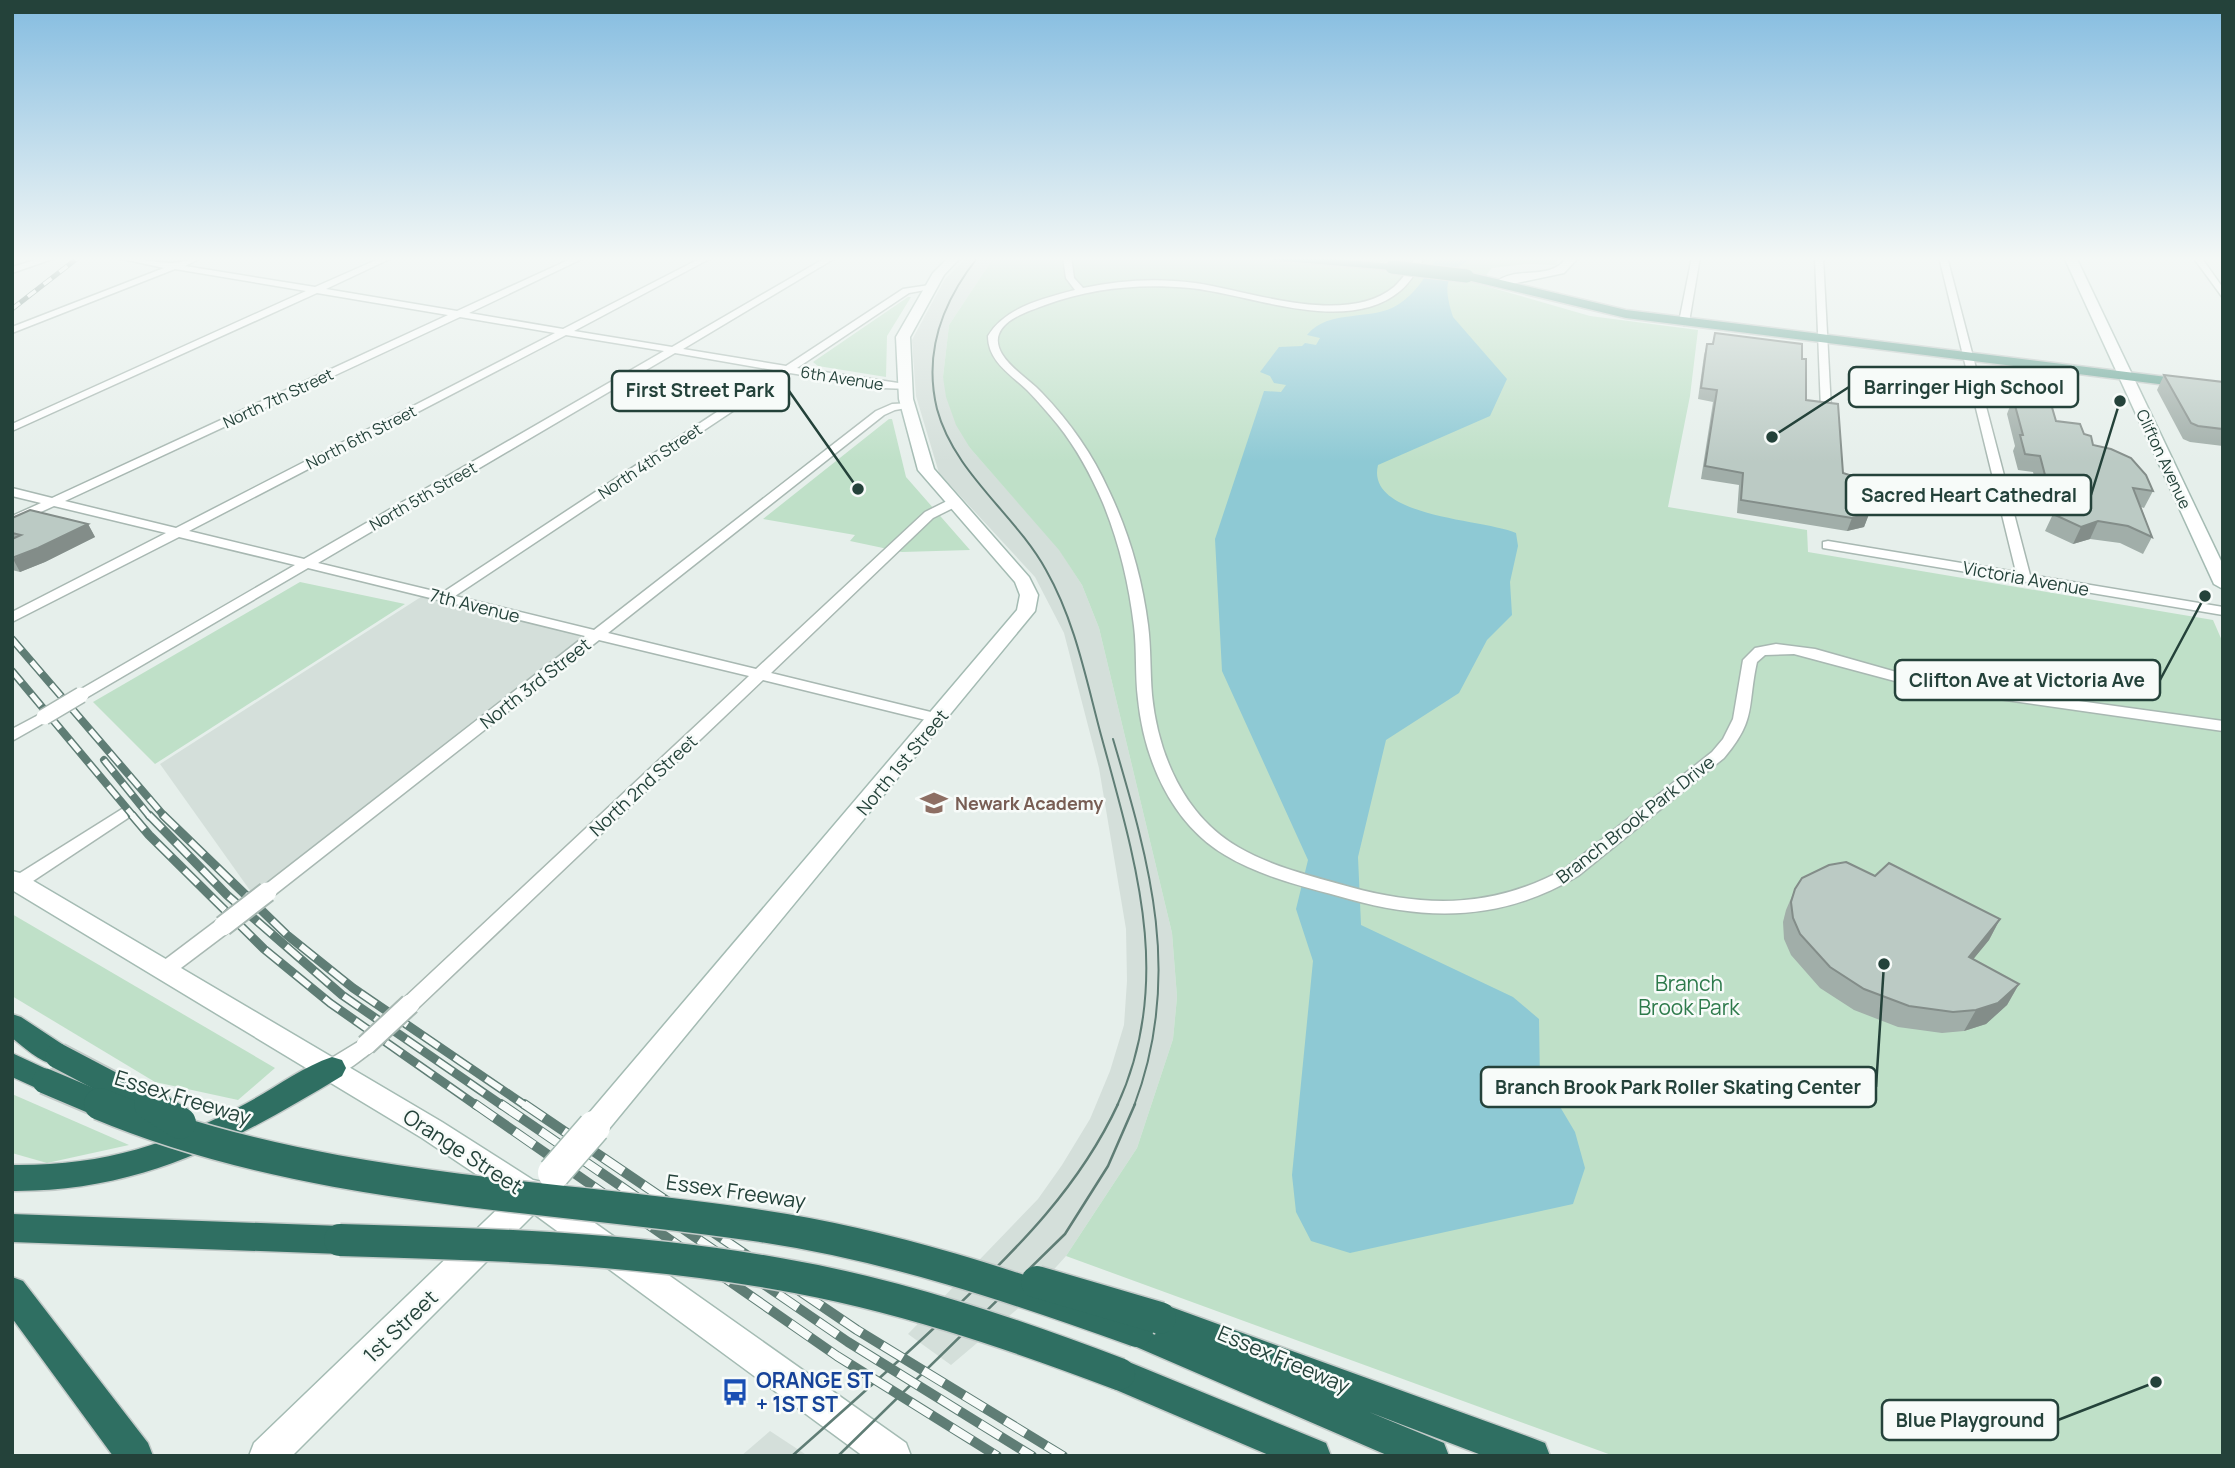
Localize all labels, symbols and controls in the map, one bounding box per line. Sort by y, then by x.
street label: 6th Avenue [799,361,885,395]
street label: North 7th Street [219,363,337,433]
callout: Barringer High School [1849,367,2078,407]
callout: First Street Park [612,371,789,411]
text: Barringer High School [1864,374,2064,400]
text: First Street Park [626,377,775,403]
street label: North 6th Street [302,400,420,474]
street label: Clifton Avenue [2131,406,2197,512]
street label: North 4th Street [594,418,706,504]
street label: North 5th Street [365,456,481,536]
callout: Sacred Heart Cathedral [1846,475,2091,515]
text: Sacred Heart Cathedral [1861,482,2077,508]
street label: Victoria Avenue [1961,555,2091,601]
street label: 7th Avenue [427,582,523,628]
street label: North 3rd Street [475,632,595,734]
callout: Clifton Ave at Victoria Ave [1895,660,2160,700]
text: Clifton Ave at Victoria Ave [1909,667,2145,693]
street label: North 1st Street [851,704,953,820]
street label: North 2nd Street [584,729,702,841]
street label: Branch Brook Park Drive [1551,750,1719,888]
school or university icon: Newark Academy [919,788,949,818]
place label: Newark Academy [955,791,1103,815]
park label: Branch Brook Park [1638,969,1740,1021]
street label: Essex Freeway [112,1063,254,1131]
callout: Branch Brook Park Roller Skating Center [1481,1067,1876,1107]
text: Branch Brook Park Roller Skating Center [1495,1074,1861,1100]
street label: Orange Street [398,1102,528,1200]
street label: Essex Freeway [664,1167,808,1215]
street label: 1st Street [357,1283,443,1369]
street label: Essex Freeway [1214,1319,1354,1399]
place label: ORANGE ST + 1ST ST [756,1366,873,1418]
bus stop icon: ORANGE ST + 1ST ST [720,1377,750,1407]
callout: Blue Playground [1882,1400,2058,1440]
text: Blue Playground [1896,1407,2044,1433]

